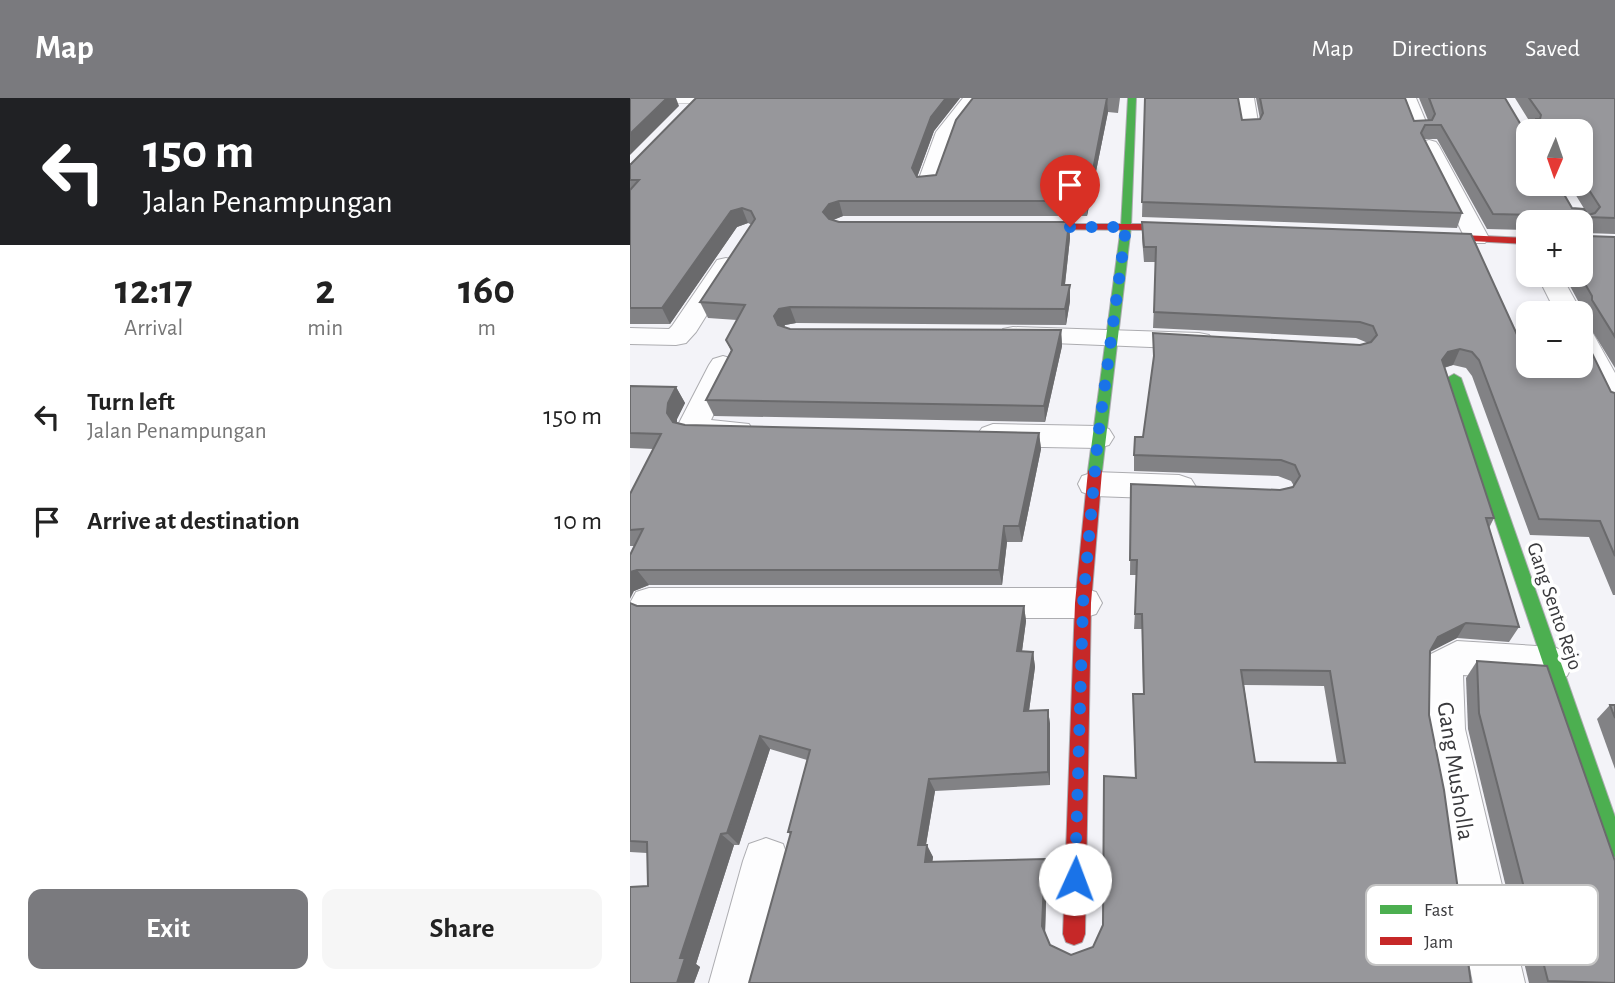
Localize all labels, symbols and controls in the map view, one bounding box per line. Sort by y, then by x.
text: Map [35,32,94,65]
text: Map [1311,37,1353,61]
text: Directions [1391,37,1487,61]
text: Saved [1525,37,1580,61]
north arrow [1516,119,1592,196]
map controls [1516,119,1593,378]
icon: left [28,126,119,217]
text: 150 m [143,128,254,177]
pin [1040,155,1100,227]
icon: arrive [1051,166,1089,204]
text: Jalan Penampungan [143,186,393,218]
button: + [1516,210,1593,287]
text: 12:17 [115,269,193,311]
text: 2 [315,269,335,311]
text: 160 [458,269,515,311]
button: − [1516,301,1593,378]
text: Arrival [124,317,183,340]
text: min [307,317,343,340]
text: m [477,317,496,340]
text: Turn left [87,389,175,415]
icon: left [28,398,66,436]
text: 150 m [543,403,602,429]
text: Jalan Penampungan [87,420,267,443]
icon: arrive [28,503,66,541]
text: Arrive at destination [87,508,300,534]
text: 10 m [554,508,602,534]
street label: Gang Sento Rejo [1523,540,1586,672]
street label: Gang Musholla [1432,700,1478,842]
position arrow [1038,842,1112,916]
legend [1366,885,1598,965]
button: Exit [28,889,308,969]
button: Share [322,889,602,969]
text: Fast [1424,901,1454,920]
text: Jam [1424,933,1453,952]

